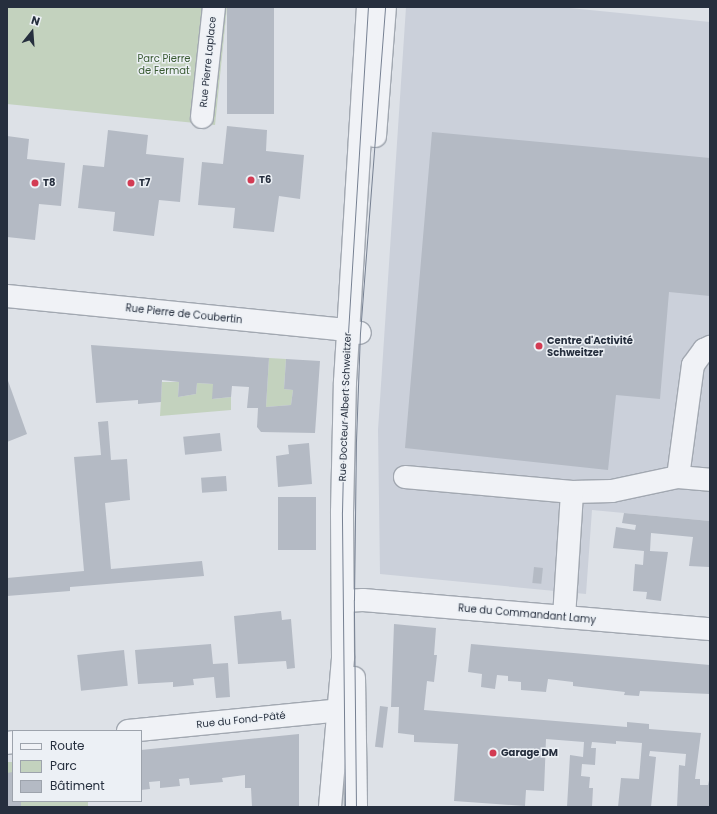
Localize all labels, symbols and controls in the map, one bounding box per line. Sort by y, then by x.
north arrow [12,12,52,52]
text: N [29,12,42,29]
street label: Rue Pierre Laplace [197,16,219,108]
park label: Parc Pierre de Fermat [137,52,191,76]
place label: T6 [259,174,271,186]
marker: T6 [246,175,256,185]
place label: T8 [43,177,55,189]
place label: T7 [139,177,150,189]
marker: T8 [30,178,40,188]
marker: T7 [126,178,136,188]
street label: Rue Pierre de Coubertin [125,302,243,326]
street label: Rue Docteur Albert Schweitzer [336,332,354,482]
place label: Centre d'Activité Schweitzer [547,334,633,358]
marker: Centre d'Activité Schweitzer [534,341,544,351]
street label: Rue du Commandant Lamy [458,602,596,626]
street label: Rue du Fond-Pâté [196,709,286,731]
legend [12,730,142,802]
text: Route [50,737,84,754]
place label: Garage DM [501,747,558,759]
marker: Garage DM [488,748,498,758]
text: Parc [50,757,77,774]
text: Bâtiment [50,777,105,794]

